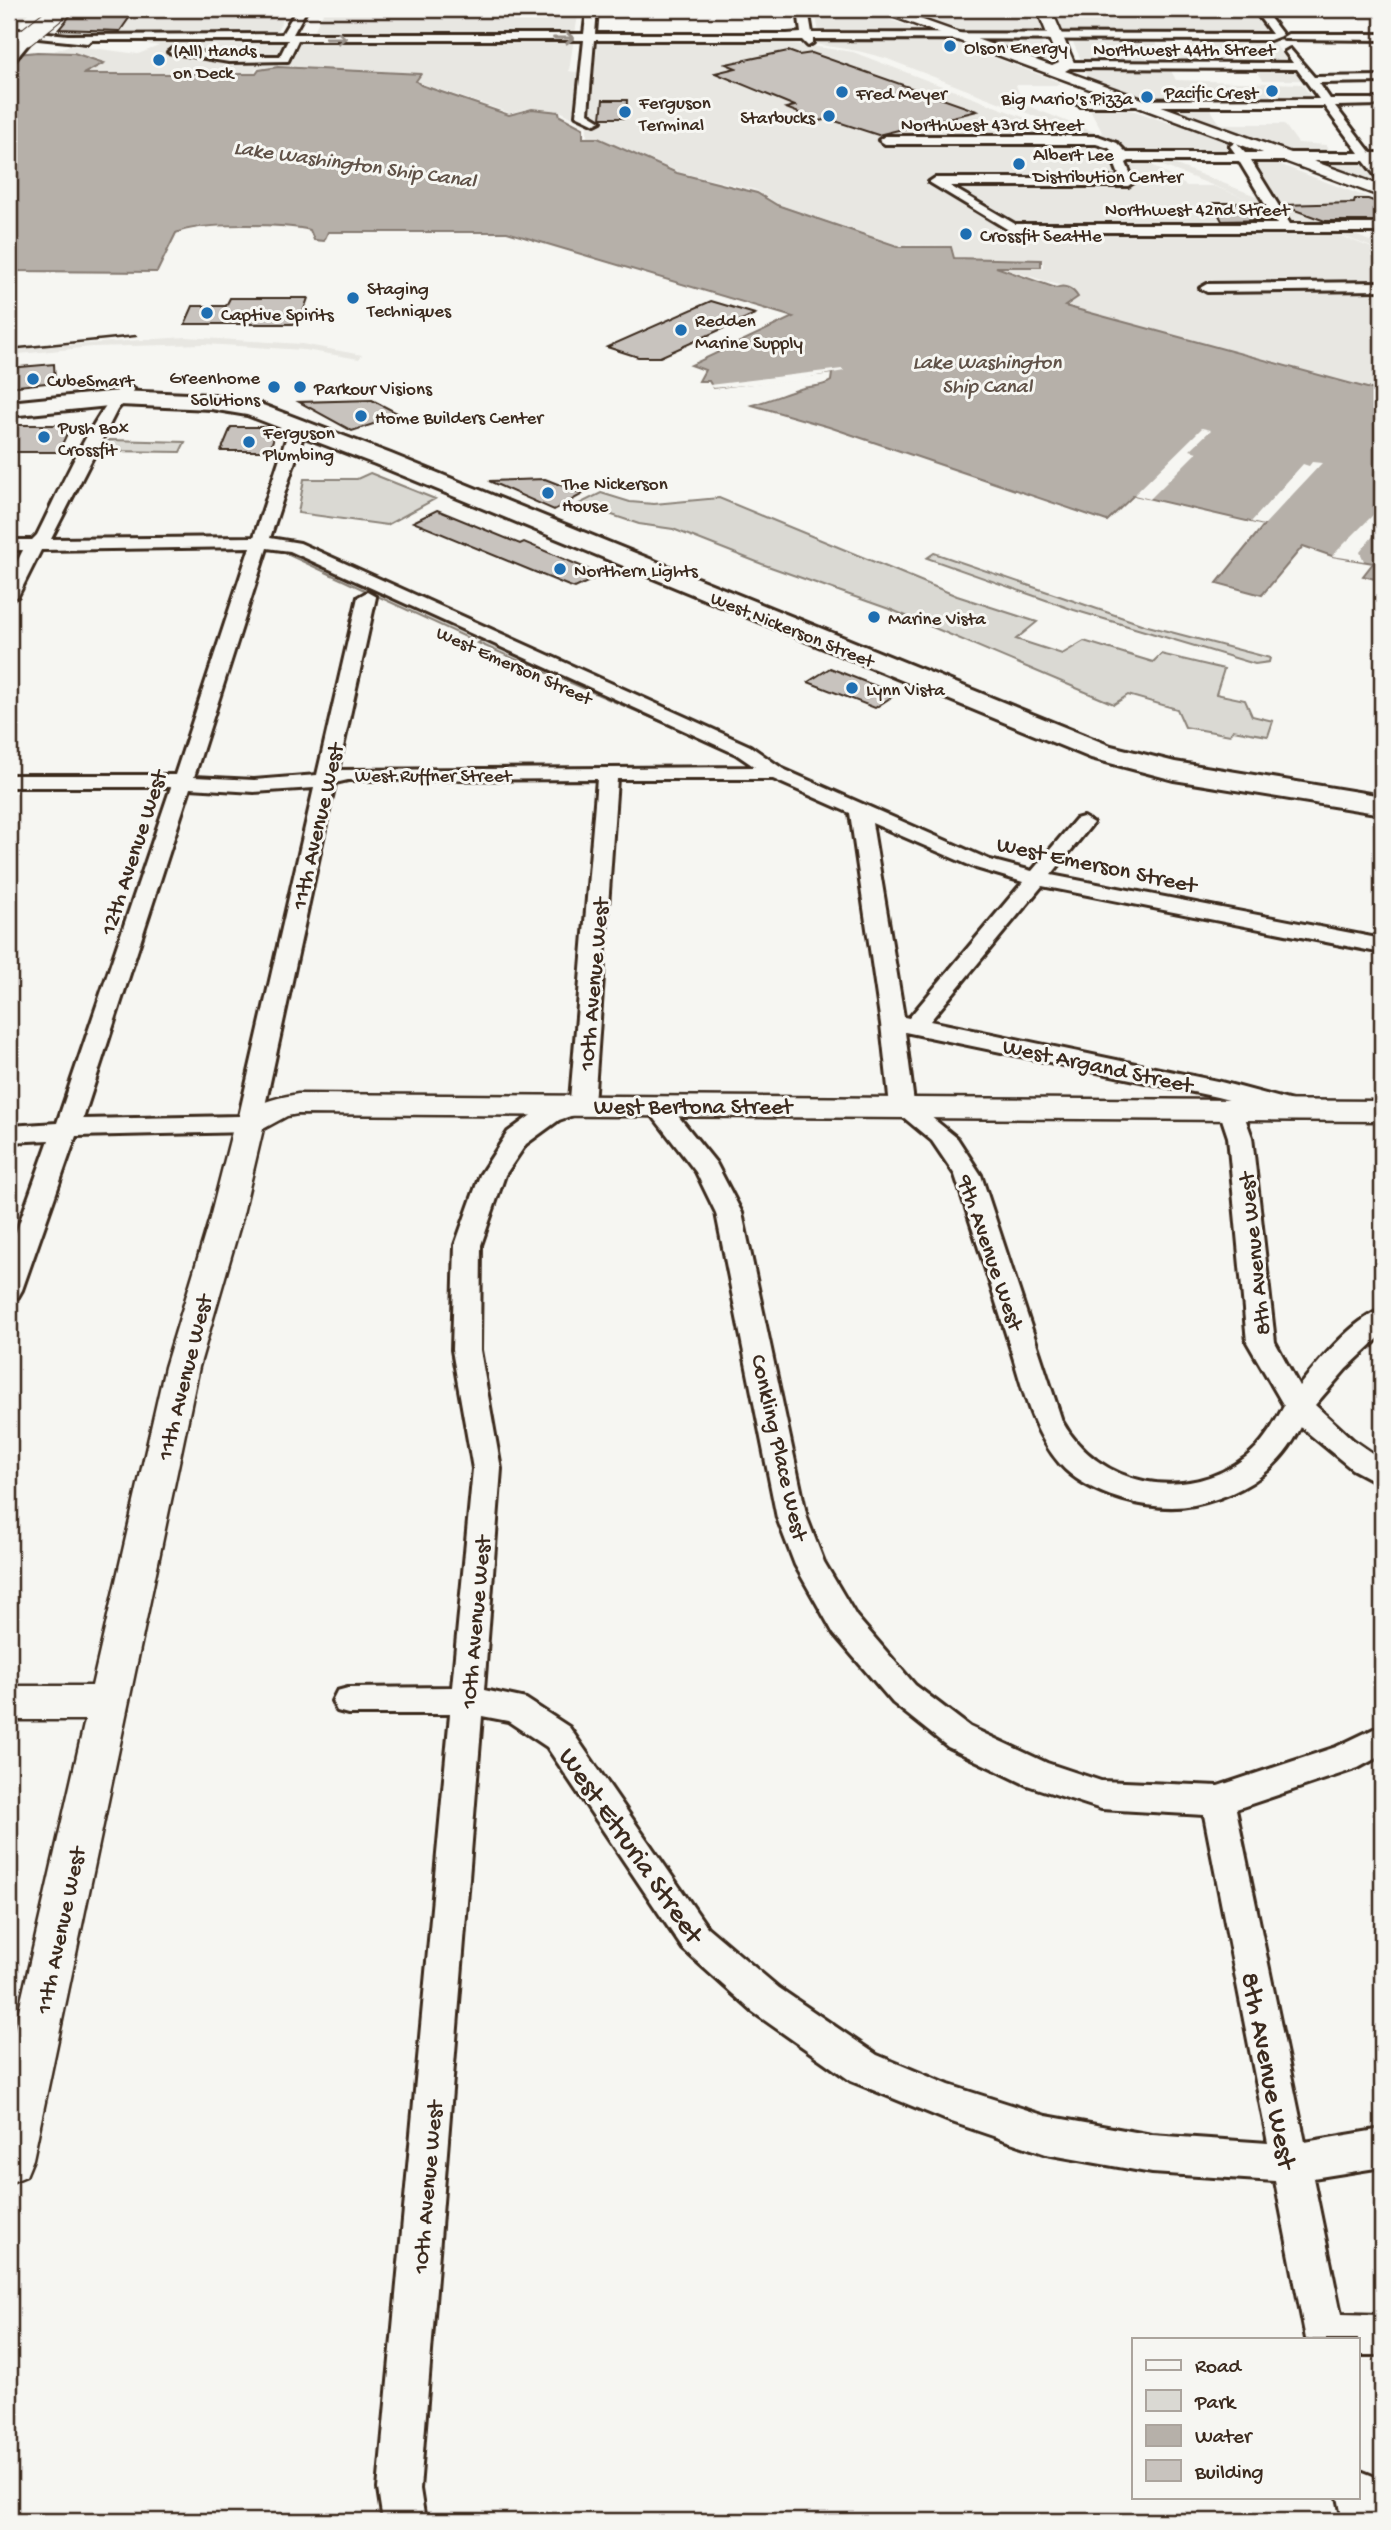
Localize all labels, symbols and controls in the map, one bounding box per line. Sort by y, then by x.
one-way arrow [324,31,347,45]
one-way arrow [552,31,575,45]
marker: Olson Energy [942,38,958,54]
place label: Olson Energy [964,38,1068,61]
street label: Northwest 44th Street [1093,40,1277,63]
place label: (All) Hands on Deck [173,41,257,86]
marker: (All) Hands on Deck [151,52,167,68]
place label: Pacific Crest [1163,83,1260,106]
marker: Pacific Crest [1264,83,1280,99]
marker: Fred Meyer [834,84,850,100]
place label: Fred Meyer [855,84,949,107]
place label: Big Mario's Pizza [1000,89,1134,112]
marker: Big Mario's Pizza [1139,89,1155,105]
place label: Ferguson Terminal [638,93,711,138]
marker: Ferguson Terminal [617,104,633,120]
place label: Starbucks [740,108,816,131]
marker: Starbucks [821,108,837,124]
street label: Northwest 43rd Street [901,115,1086,138]
water label: Lake Washington Ship Canal [232,137,478,196]
place label: Albert Lee Distribution Center [1031,145,1185,190]
marker: Albert Lee Distribution Center [1011,156,1027,172]
street label: Northwest 42nd Street [1105,200,1291,223]
marker: Crossfit Seattle [958,226,974,242]
place label: Crossfit Seattle [980,226,1102,249]
place label: Staging Techniques [366,279,452,324]
marker: Staging Techniques [345,290,361,306]
marker: Captive Spirits [199,305,215,321]
place label: Captive Spirits [221,305,335,328]
place label: Redden Marine Supply [695,311,804,356]
marker: Redden Marine Supply [673,322,689,338]
water label: Lake Washington Ship Canal [913,352,1063,401]
place label: Greenhome Solutions [169,368,261,413]
marker: CubeSmart [25,371,41,387]
place label: CubeSmart [47,371,136,394]
marker: Greenhome Solutions [266,379,282,395]
marker: Parkour Visions [292,379,308,395]
place label: Parkour Visions [313,379,433,402]
marker: Home Builders Center [353,408,369,424]
place label: Home Builders Center [375,408,545,431]
place label: Push Box Crossfit [57,418,129,463]
place label: Ferguson Plumbing [262,423,335,468]
marker: Push Box Crossfit [36,429,52,445]
marker: Ferguson Plumbing [241,434,257,450]
place label: The Nickerson House [561,474,668,519]
marker: The Nickerson House [540,485,556,501]
marker: Northern Lights [552,561,568,577]
place label: Northern Lights [574,561,699,584]
street label: West Nickerson Street [707,588,879,675]
marker: Marine Vista [866,609,882,625]
place label: Marine Vista [888,609,987,632]
street label: West Emerson Street [432,623,597,713]
marker: Lynn Vista [844,680,860,696]
place label: Lynn Vista [866,680,946,703]
street label: 11th Avenue West [287,740,352,913]
street label: 12th Avenue West [96,766,175,940]
street label: West Ruffner Street [355,766,513,789]
street label: West Emerson Street [994,832,1200,901]
street label: 10th Avenue West [574,895,617,1073]
street label: West Argand Street [1000,1034,1196,1101]
street label: West Bertona Street [594,1095,794,1122]
street label: 8th Avenue West [1234,1169,1278,1336]
street label: 9th Avenue West [949,1171,1028,1336]
street label: 11th Avenue West [153,1291,220,1464]
street label: Conkling Place West [743,1352,812,1545]
street label: 10th Avenue West [456,1533,499,1711]
street label: West Etruria Street [549,1742,711,1953]
street label: 11th Avenue West [31,1843,94,2017]
street label: 8th Avenue West [1231,1970,1302,2174]
street label: 10th Avenue West [408,2098,451,2276]
legend [1132,2338,1360,2498]
text: Road [1195,2356,1243,2381]
text: Park [1194,2392,1238,2417]
text: Water [1195,2426,1253,2451]
text: Building [1194,2462,1264,2487]

